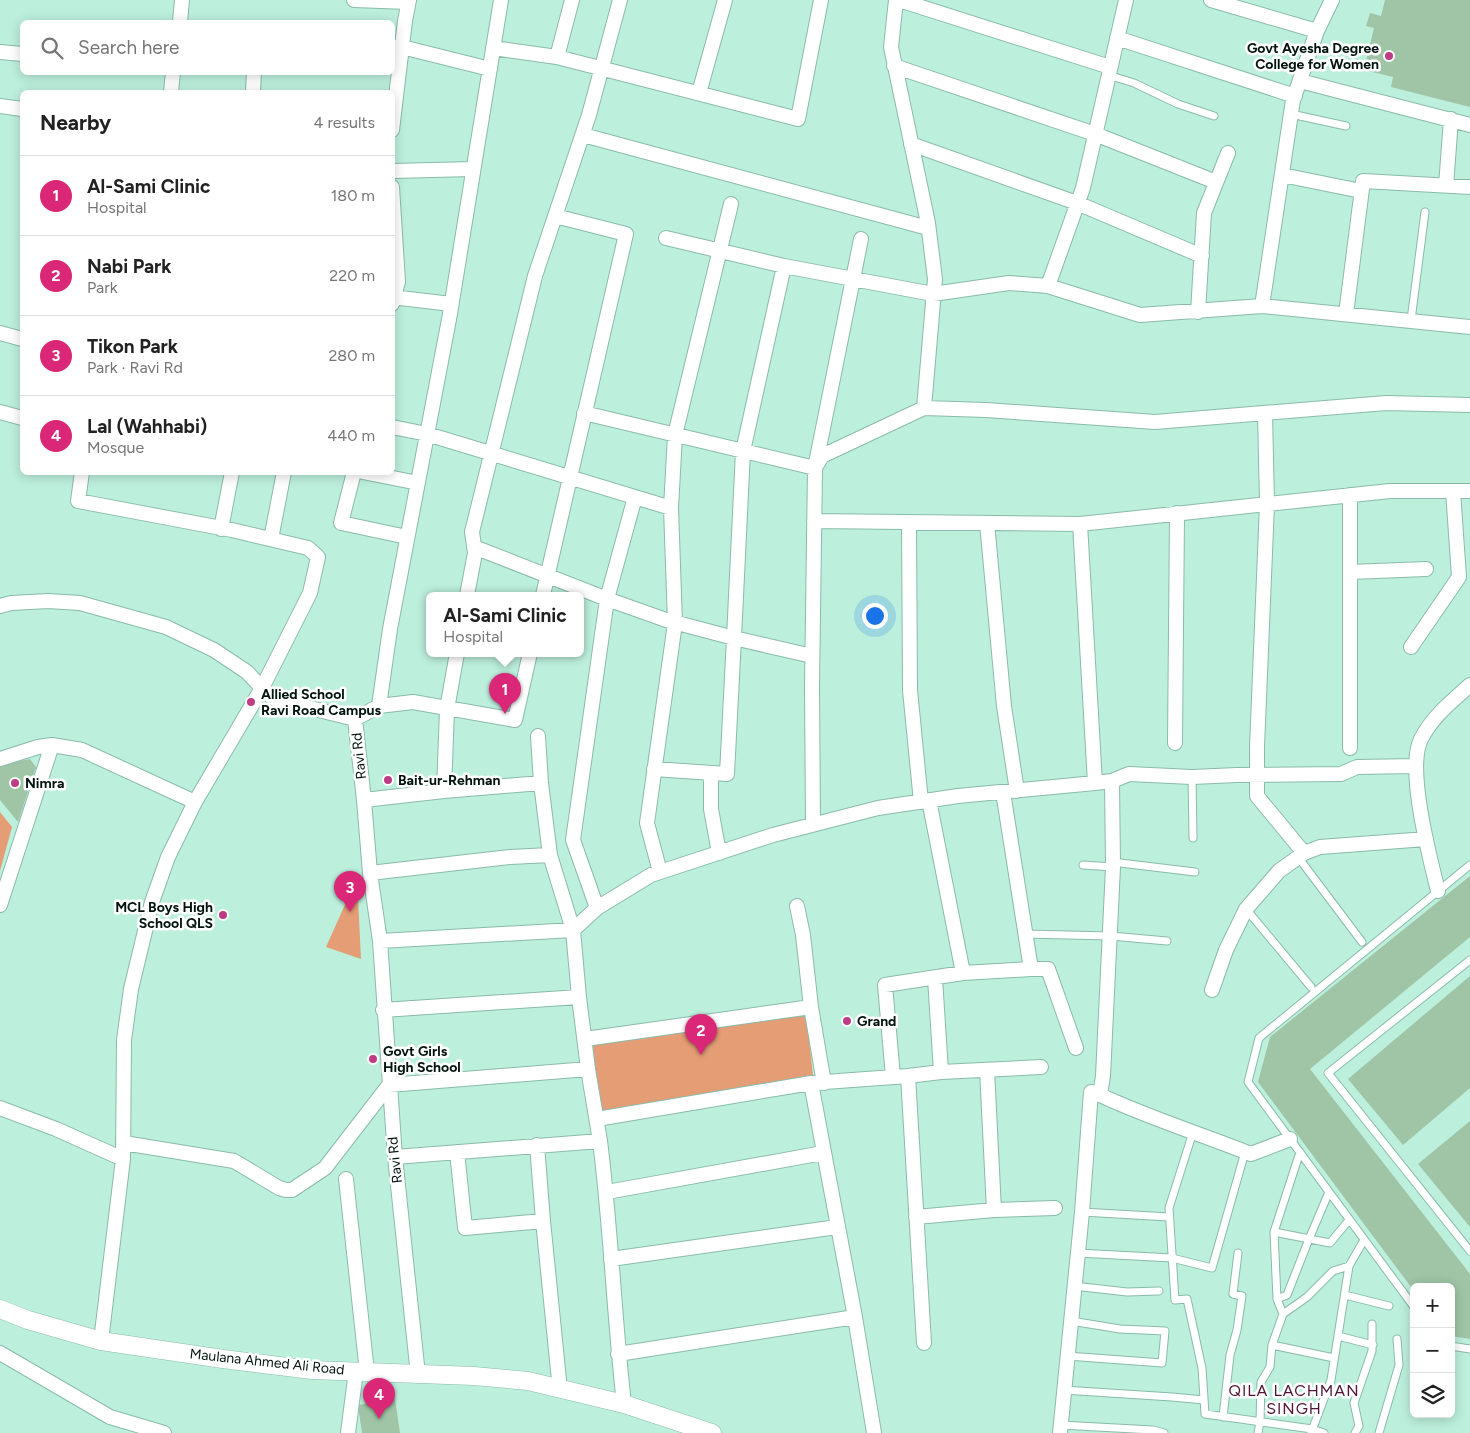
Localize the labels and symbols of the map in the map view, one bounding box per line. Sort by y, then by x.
place label: Govt Ayesha Degree College for Women [1247,40,1379,73]
marker: Govt Ayesha Degree College for Women [1383,50,1395,62]
your location [862,603,888,629]
pin: 1 [489,673,521,714]
place label: Allied School Ravi Road Campus [261,686,382,719]
marker: Allied School Ravi Road Campus [245,696,257,708]
street label: Ravi Rd [348,732,370,780]
place label: Bait-ur-Rehman [398,772,500,789]
marker: Bait-ur-Rehman [382,774,394,786]
place label: Nimra [25,775,64,792]
marker: Nimra [9,777,21,789]
pin: 3 [334,871,366,912]
place label: MCL Boys High School QLS [115,899,213,932]
marker: MCL Boys High School QLS [217,909,229,921]
place label: Grand [857,1013,896,1030]
pin: 2 [685,1014,717,1055]
marker: Grand [841,1015,853,1027]
place label: Govt Girls High School [383,1043,461,1076]
marker: Govt Girls High School [367,1053,379,1065]
street label: Ravi Rd [384,1136,406,1184]
street label: Maulana Ahmed Ali Road [189,1345,345,1379]
pin: 4 [363,1378,395,1419]
district label: QILA LACHMAN SINGH [1228,1381,1360,1418]

